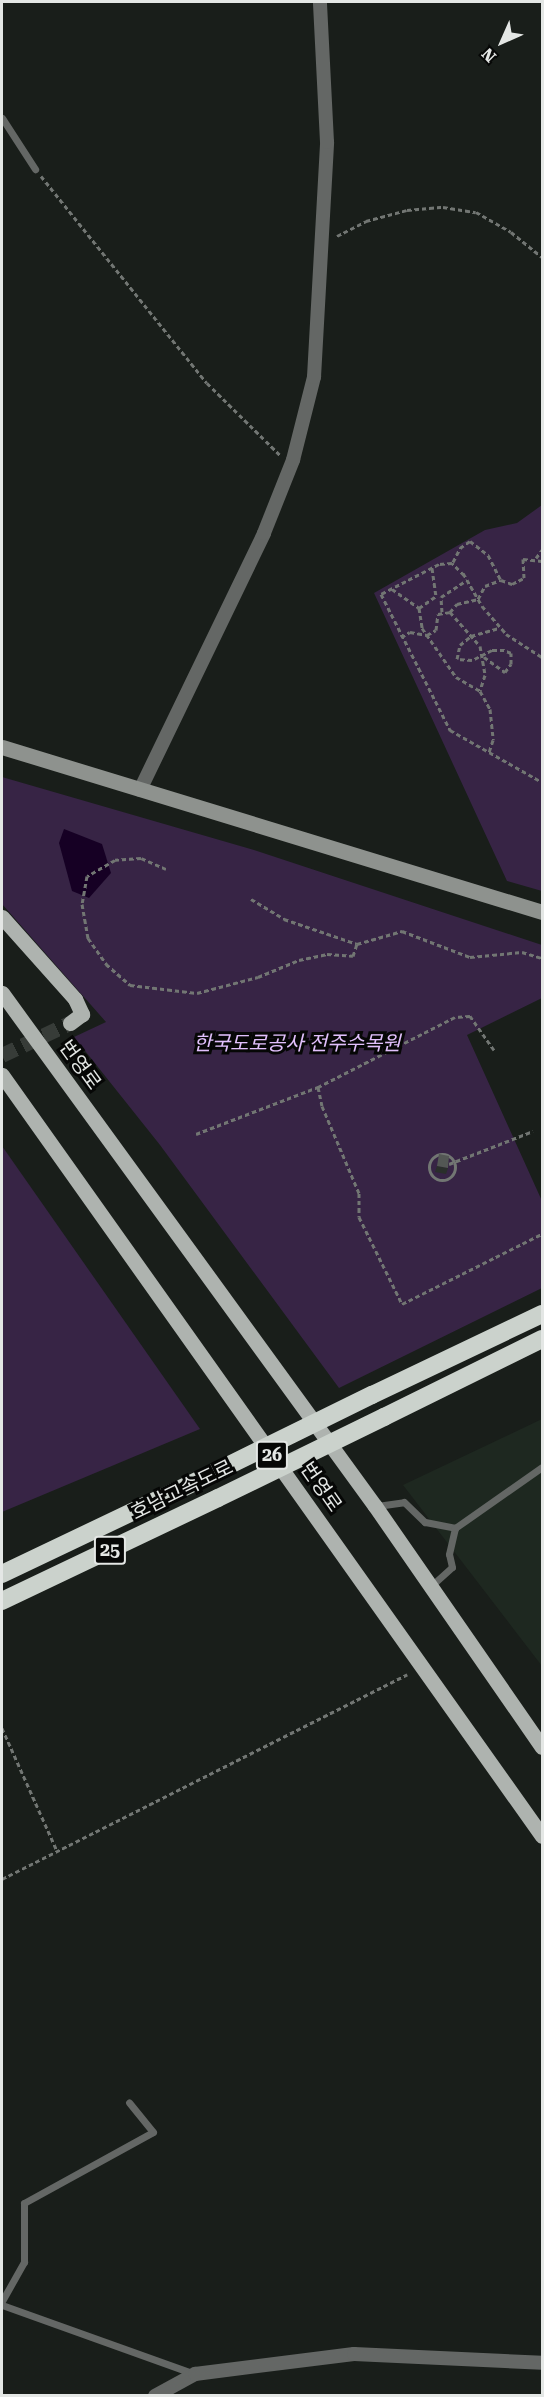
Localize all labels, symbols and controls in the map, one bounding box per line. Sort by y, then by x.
north arrow [472,12,532,72]
text: N [478,44,500,66]
park label: 한국도로공사 전주수목원 [193,1031,401,1055]
street label: 번영로 [54,1036,106,1094]
road number: 26 [256,1440,288,1470]
street label: 호남고속도로 [127,1455,237,1525]
street label: 번영로 [295,1458,347,1516]
road number: 25 [94,1535,126,1565]

